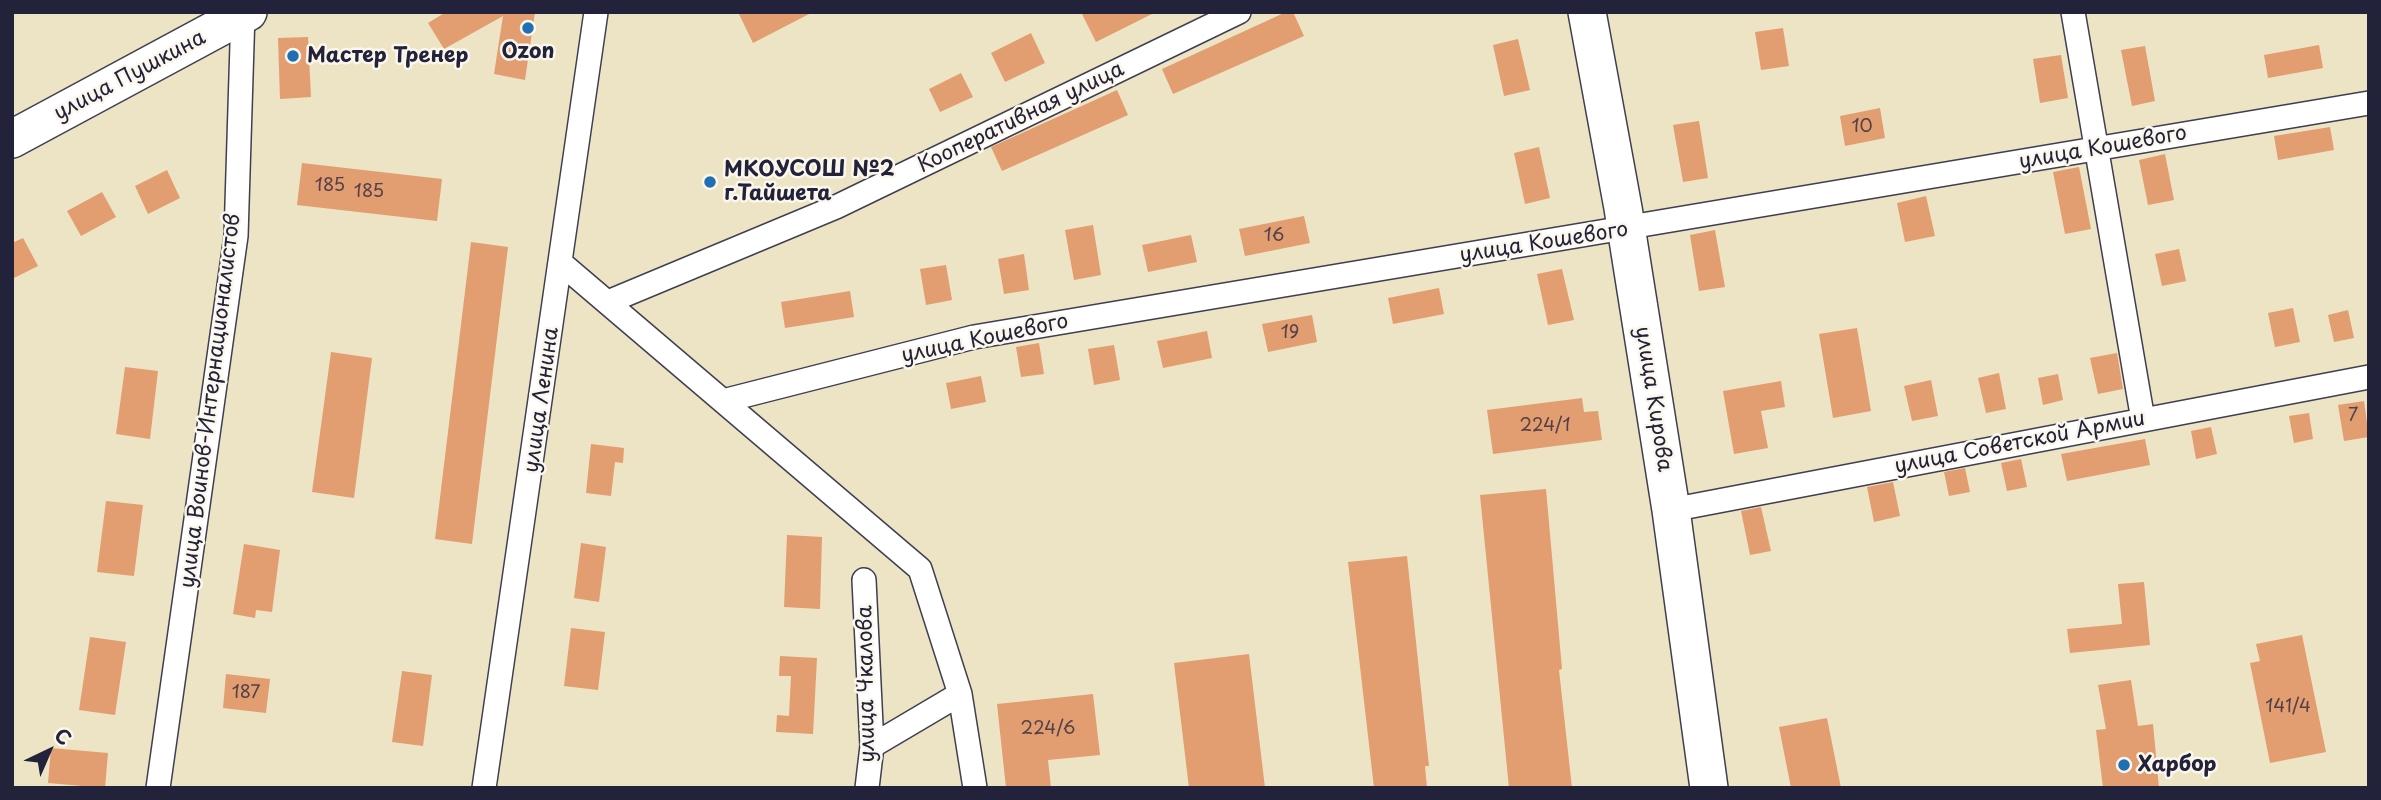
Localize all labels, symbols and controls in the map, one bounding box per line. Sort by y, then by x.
marker: Ozon [520,20,536,36]
street label: улица Пушкина [50,25,210,127]
place label: Ozon [502,39,554,65]
place label: Мастер Тренер [307,43,468,69]
marker: Мастер Тренер [285,48,301,64]
street label: Кооперативная улица [914,57,1128,179]
house number: 10 [1851,116,1873,138]
street label: улица Кошевого [2017,121,2189,175]
place label: МКОУСОШ №2 г.Тайшета [724,157,894,207]
marker: МКОУСОШ №2 г.Тайшета [702,174,718,190]
house number: 185 [315,175,345,197]
house number: 185 [354,181,384,203]
street label: улица Воинов-Интернационалистов [176,212,246,590]
street label: улица Кошевого [1458,217,1630,269]
house number: 16 [1264,225,1284,247]
street label: улица Кошевого [899,309,1071,369]
house number: 19 [1281,322,1299,344]
street label: улица Кирова [1629,325,1677,473]
street label: улица Ленина [519,326,565,474]
house number: 7 [2348,405,2358,427]
street label: улица Советской Армии [1892,406,2148,480]
house number: 224/1 [1519,415,1571,437]
street label: улица Чкалова [853,605,881,763]
house number: 187 [232,682,260,704]
house number: 141/4 [2265,696,2311,718]
north arrow [14,716,84,786]
house number: 224/6 [1021,718,1075,740]
text: С [49,721,78,751]
place label: Харбор [2138,752,2216,778]
marker: Харбор [2116,757,2132,773]

